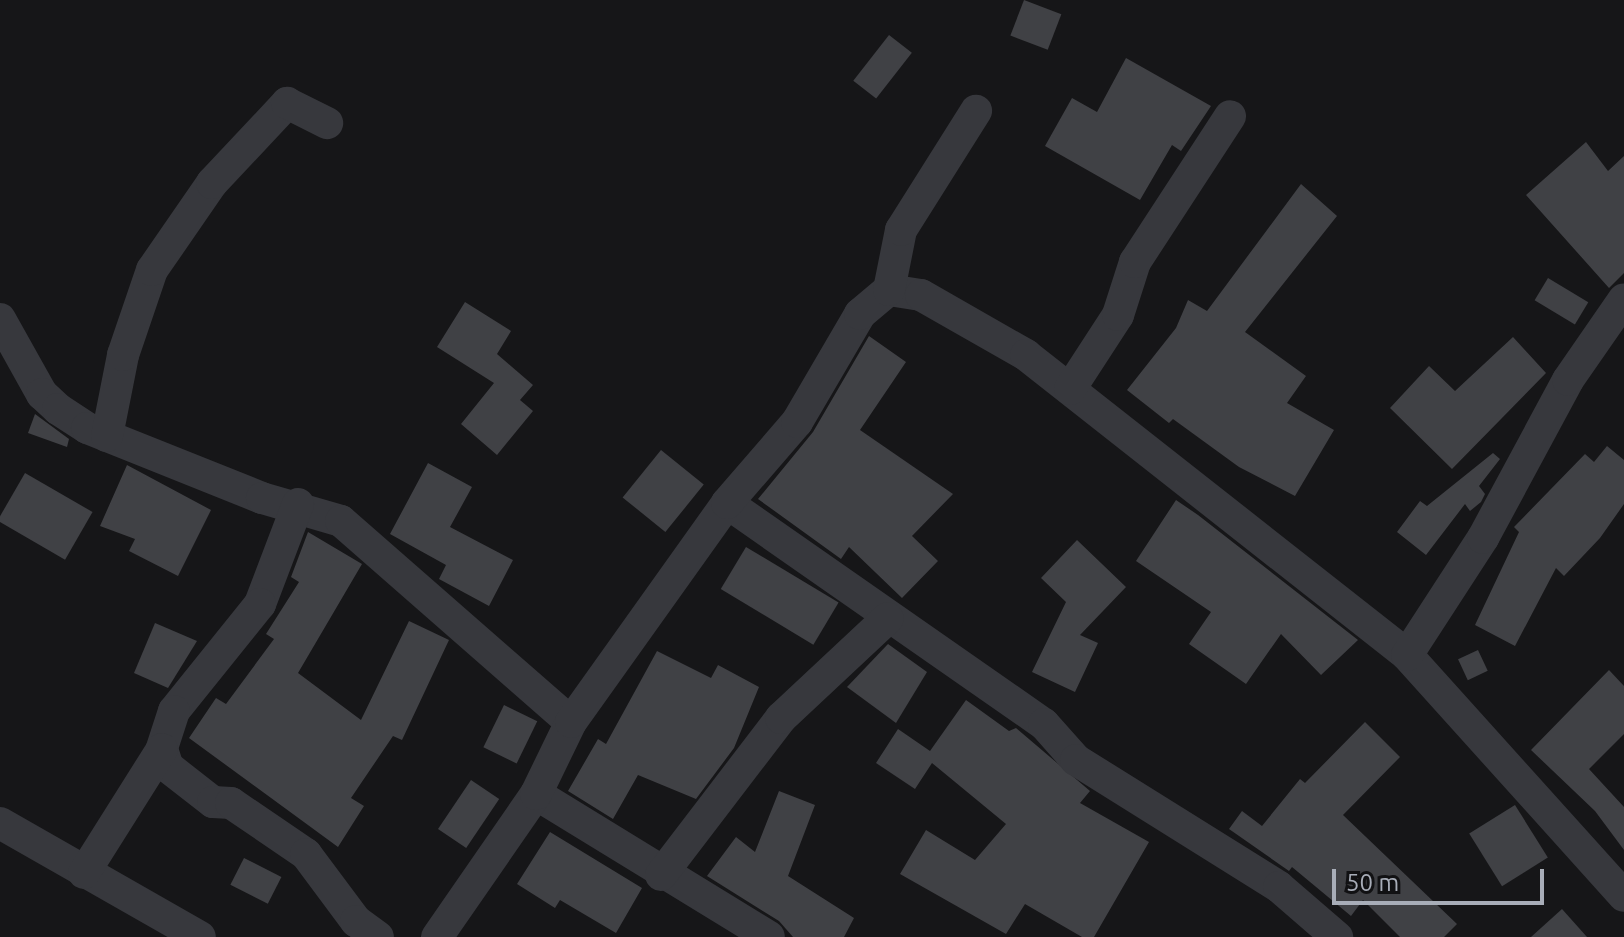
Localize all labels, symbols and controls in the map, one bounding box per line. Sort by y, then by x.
scale bar [1336,853,1548,903]
text: 50 m [1346,869,1399,896]

